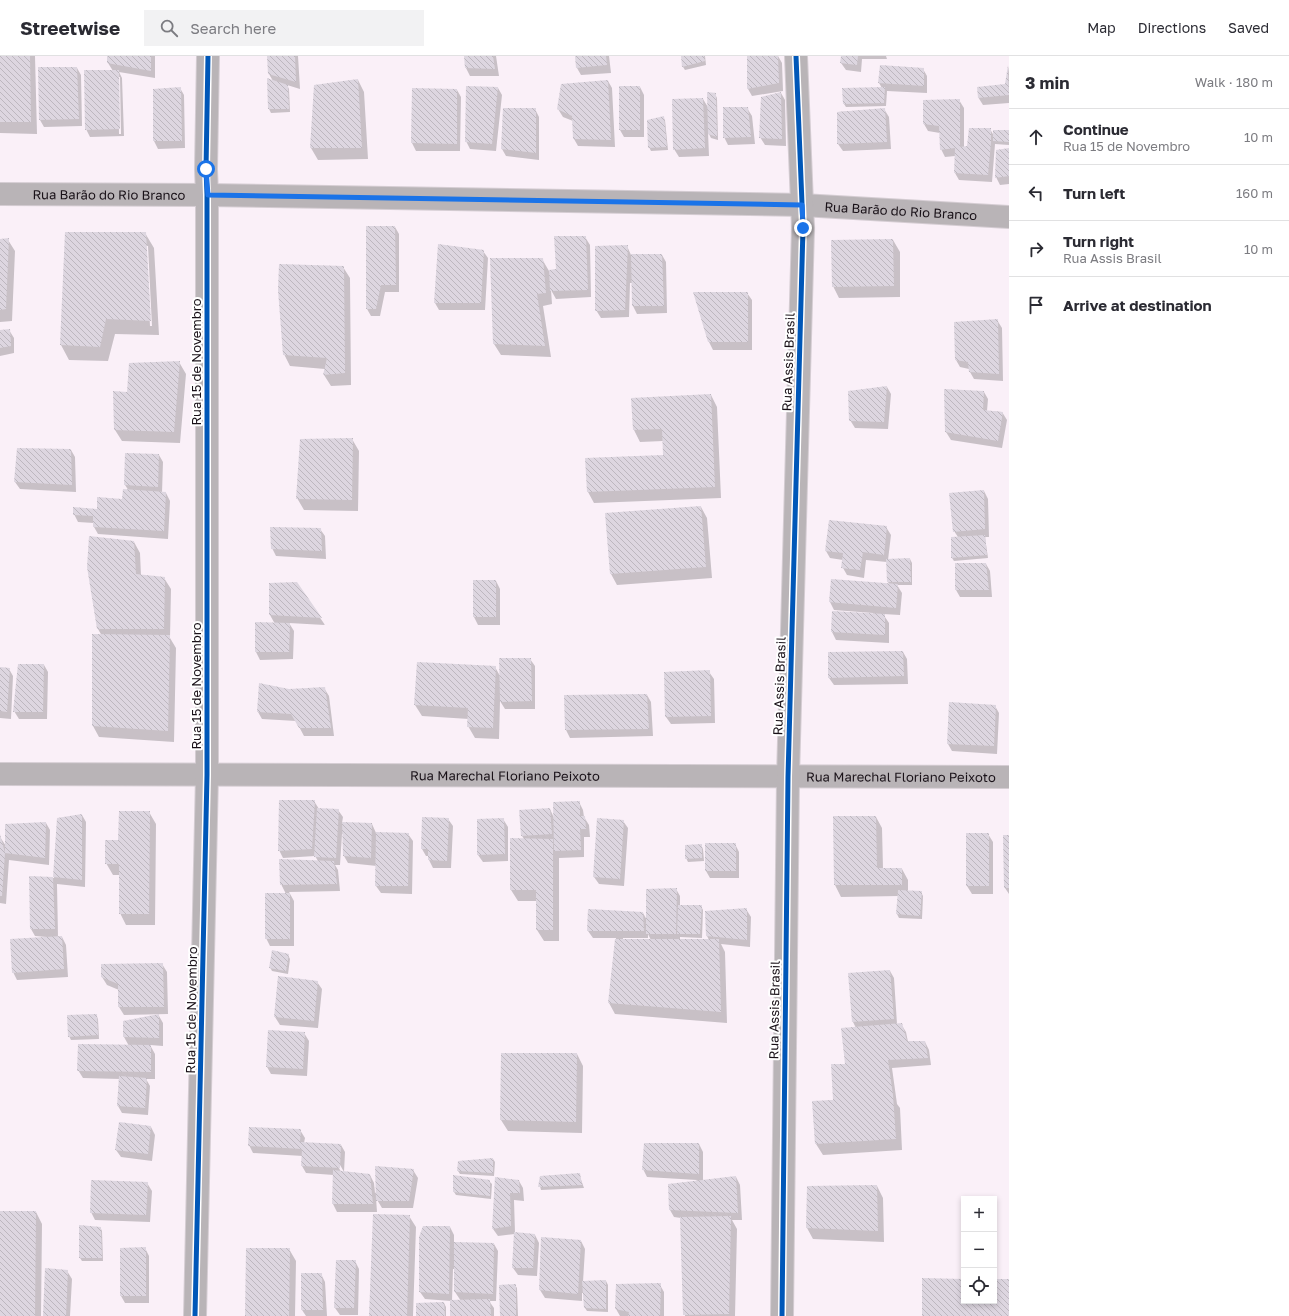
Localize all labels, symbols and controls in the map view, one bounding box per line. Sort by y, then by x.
search box [144,10,424,46]
text: Streetwise [20,16,120,39]
icon: search [158,17,180,39]
text: Search here [190,19,276,37]
text: Map [1087,19,1116,36]
text: Directions [1138,19,1206,36]
text: Saved [1228,19,1269,36]
text: 3 min [1025,72,1069,93]
text: Walk · 180 m [1195,74,1273,90]
text: Continue [1063,120,1129,138]
icon: ahead [1025,126,1047,148]
text: 10 m [1244,129,1273,145]
text: Rua 15 de Novembro [1063,138,1190,154]
route start [197,160,215,178]
icon: left [1025,182,1047,204]
text: Turn left [1063,184,1125,202]
text: 160 m [1236,185,1273,201]
street label: Rua Barão do Rio Branco [33,186,186,203]
street label: Rua Barão do Rio Branco [824,198,978,223]
route end [794,219,812,237]
text: Turn right [1063,232,1134,250]
icon: right [1025,238,1047,260]
text: 10 m [1244,241,1273,257]
text: Rua Assis Brasil [1063,250,1162,266]
icon: arrive [1025,294,1047,316]
text: Arrive at destination [1063,296,1212,314]
street label: Rua 15 de Novembro [188,298,204,426]
street label: Rua Assis Brasil [778,312,798,412]
street label: Rua 15 de Novembro [188,622,204,750]
street label: Rua Assis Brasil [769,636,789,736]
street label: Rua Marechal Floriano Peixoto [410,767,600,784]
street label: Rua Marechal Floriano Peixoto [806,768,996,785]
street label: Rua 15 de Novembro [182,946,200,1074]
street label: Rua Assis Brasil [765,961,783,1059]
map controls [961,1196,997,1304]
button: + [961,1196,997,1232]
button: − [961,1232,997,1268]
button: locate [961,1268,997,1304]

